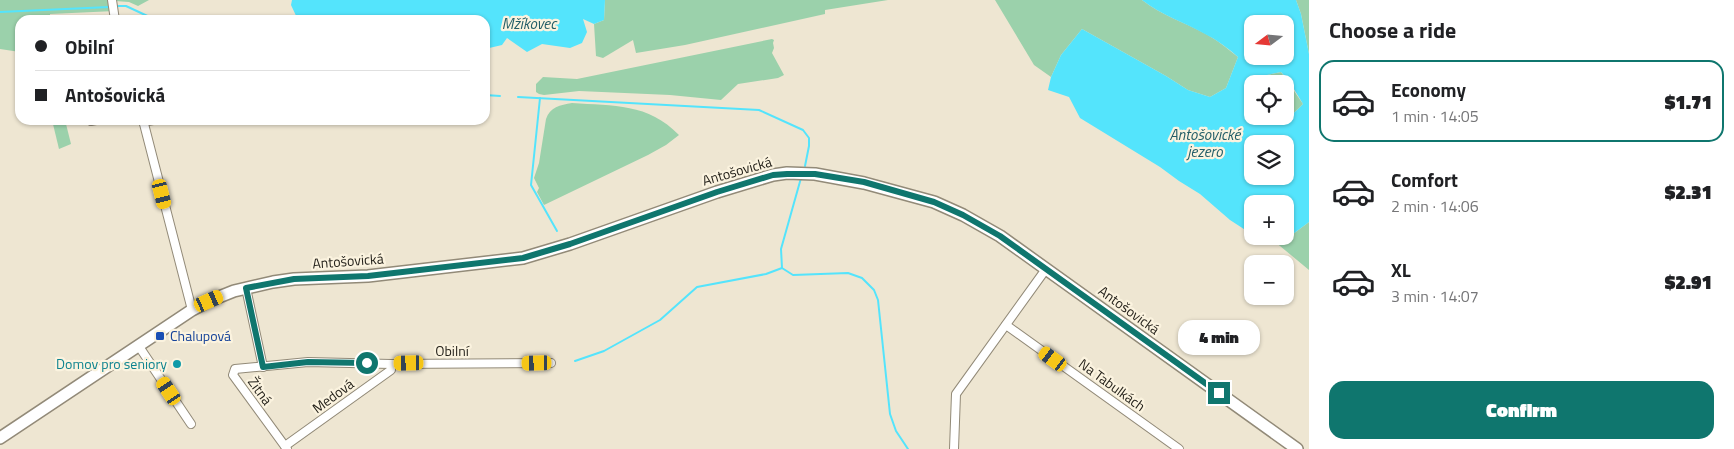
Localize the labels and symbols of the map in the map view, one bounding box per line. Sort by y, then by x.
water label: Mžíkovec [502,12,558,35]
north arrow [1244,15,1294,65]
water label: Antošovické jezero [1170,123,1242,163]
street label: Antošovická [700,151,774,190]
car [151,178,172,210]
street label: Antošovická [312,248,384,273]
street label: Antošovická [1094,280,1164,339]
car [192,288,225,314]
callout: 4 min [1178,320,1260,356]
place label: Chalupová [170,325,231,346]
marker: Chalupová [154,330,166,342]
street label: Obilní [435,340,470,361]
car [1036,344,1069,374]
route start [356,352,378,374]
place label: Domov pro seniory [56,353,167,374]
street label: Na Tabulkách [1075,353,1150,416]
car [393,355,424,371]
car [521,355,552,371]
marker: Domov pro seniory [171,358,183,370]
street label: Žitná [243,372,278,409]
street label: Medová [307,373,358,418]
car [154,374,183,408]
route end [1208,382,1230,404]

